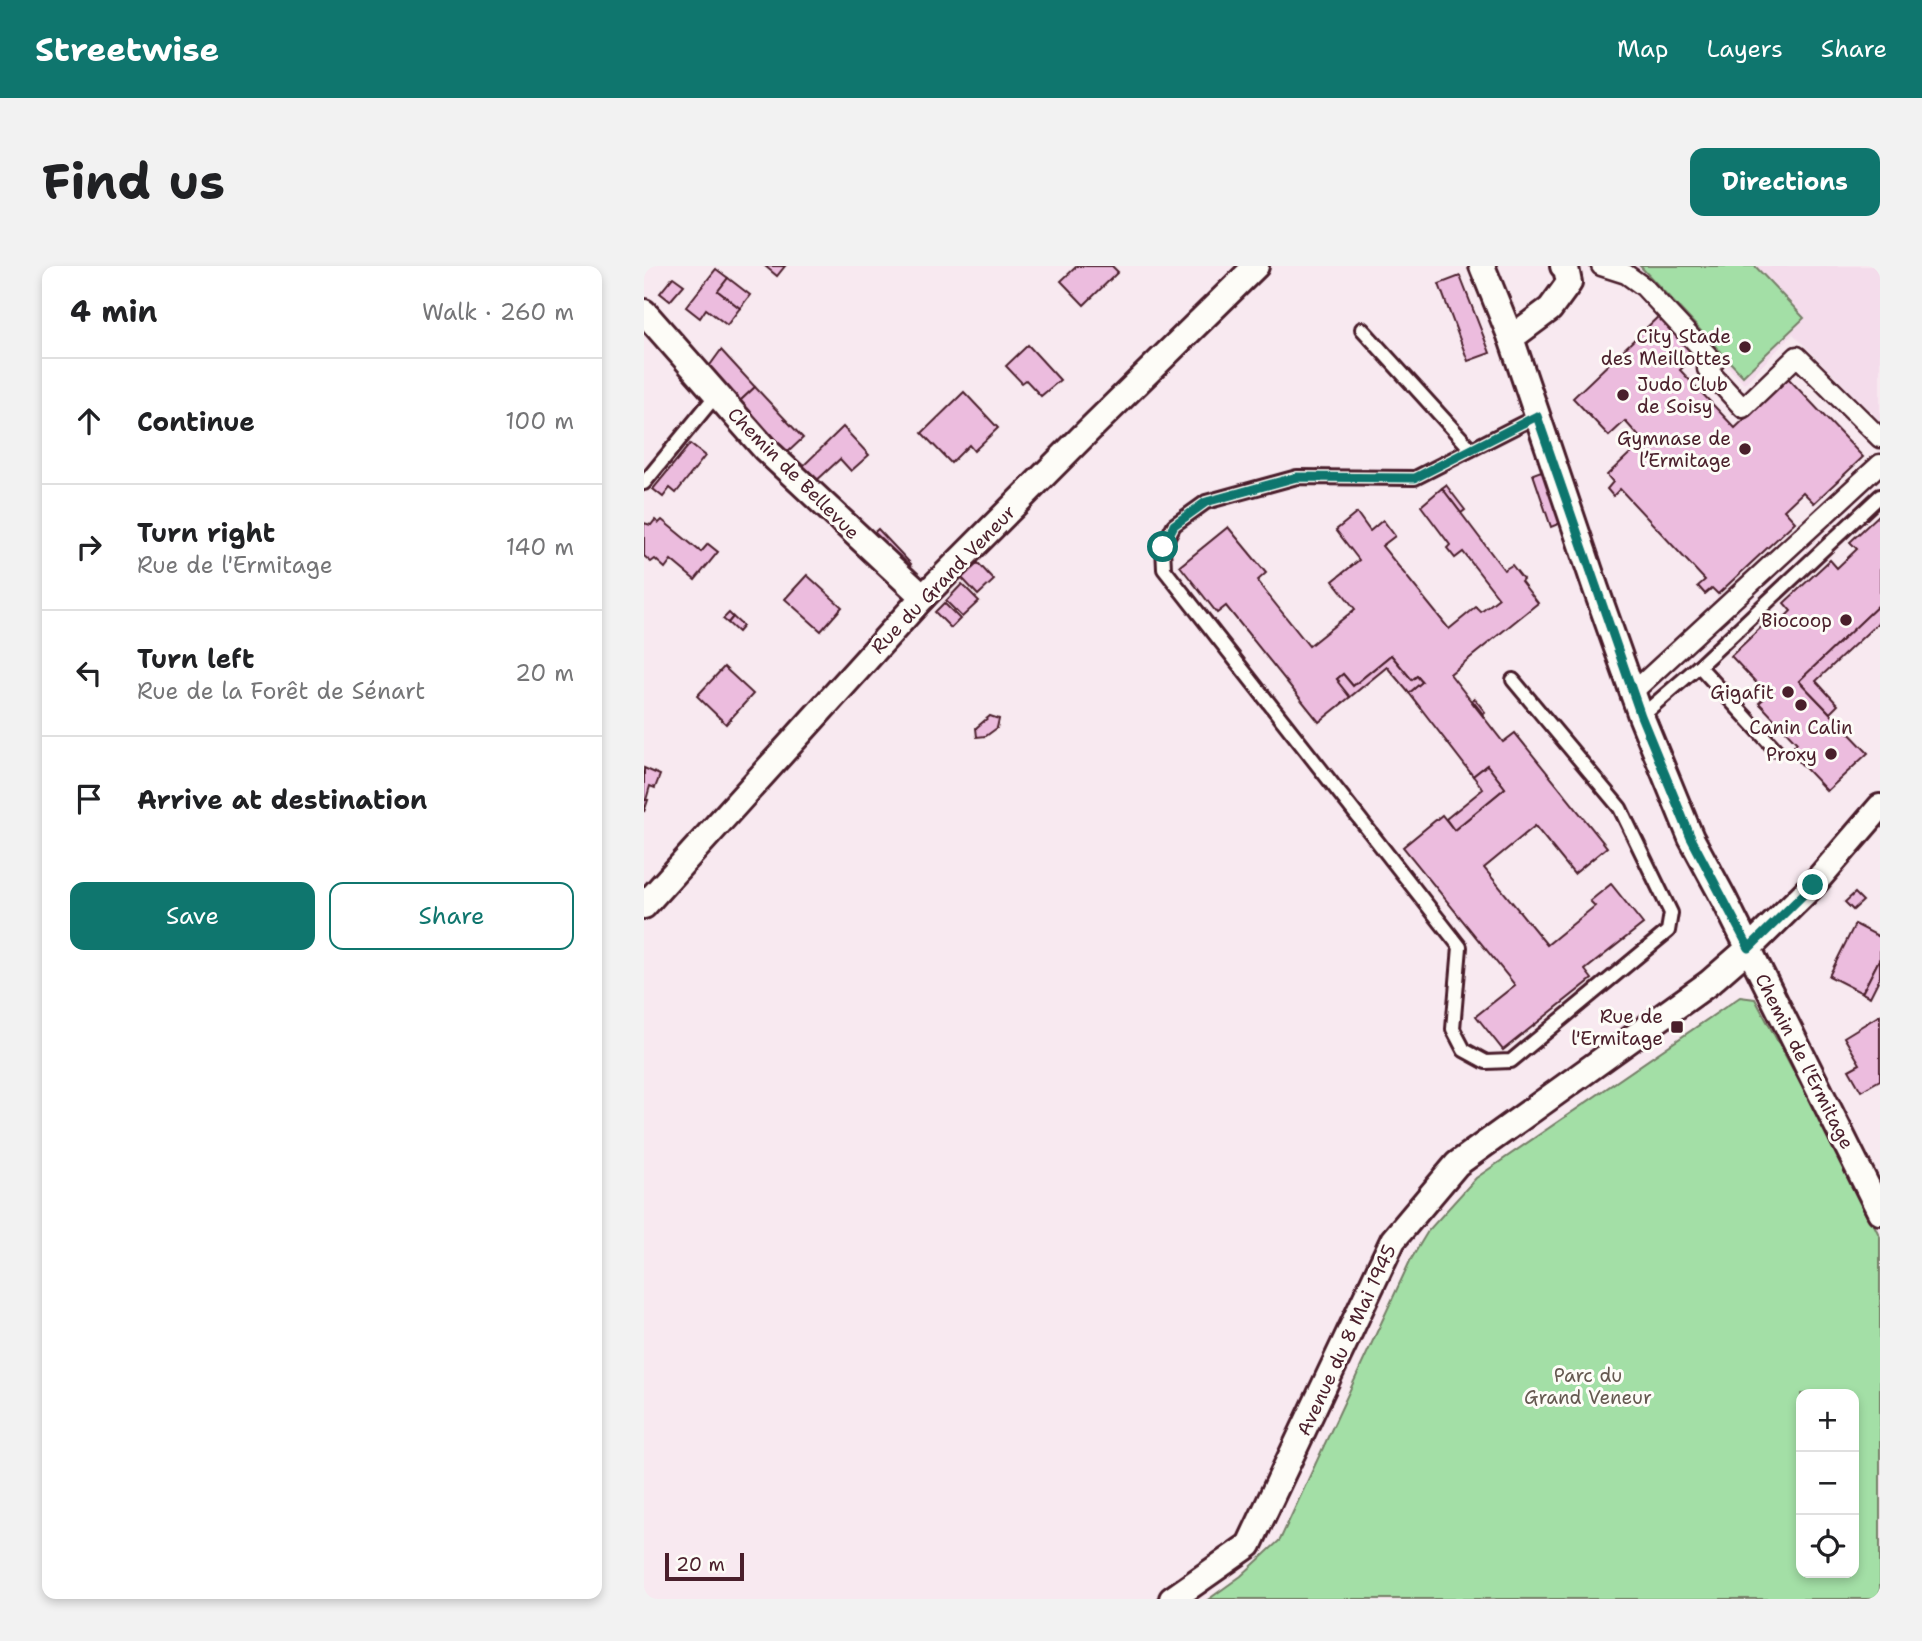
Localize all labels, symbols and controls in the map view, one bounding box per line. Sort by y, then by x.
text: Streetwise [35,27,219,72]
text: Map [1617,33,1668,65]
text: Layers [1706,33,1783,65]
text: Share [1821,33,1887,65]
button: Directions [1690,148,1880,216]
text: Find us [42,149,225,215]
text: 4 min [70,291,157,332]
text: Walk · 260 m [422,297,574,327]
place label: City Stade des Meillottes [1601,324,1731,371]
marker: City Stade des Meillottes [1737,339,1753,355]
place label: Judo Club de Soisy [1637,372,1728,419]
marker: Judo Club de Soisy [1615,387,1631,403]
icon: ahead [70,402,108,440]
street label: Chemin de Bellevue [722,402,865,545]
text: Continue [137,404,255,439]
text: 100 m [505,406,574,436]
place label: Gymnase de l’Ermitage [1617,426,1731,473]
marker: Gymnase de l’Ermitage [1737,441,1753,457]
street label: Rue du Grand Veneur [866,500,1021,659]
text: Turn right [137,515,275,550]
icon: right [70,528,108,566]
route start [1147,531,1178,562]
text: 140 m [506,532,574,562]
text: Rue de l'Ermitage [137,550,333,580]
place label: Biocoop [1761,608,1832,633]
marker: Biocoop [1838,612,1854,628]
text: Turn left [137,641,254,676]
icon: left [70,654,108,692]
text: 20 m [515,658,574,688]
text: Rue de la Forêt de Sénart [137,676,425,706]
place label: Gigafit [1710,680,1774,705]
marker: Gigafit [1780,684,1796,700]
marker: Canin Calin [1793,697,1809,713]
place label: Canin Calin [1749,715,1853,740]
place label: Proxy [1766,742,1817,767]
marker: Proxy [1823,746,1839,762]
icon: arrive [70,780,108,818]
text: Arrive at destination [137,782,427,817]
route end [1797,869,1828,900]
button: Save [70,882,315,950]
button: Share [329,882,574,950]
street label: Chemin de l'Ermitage [1749,969,1860,1153]
place label: Rue de l'Ermitage [1571,1004,1663,1051]
marker: Rue de l'Ermitage [1669,1019,1685,1035]
street label: Avenue du 8 Mai 1945 [1291,1241,1402,1440]
park label: Parc du Grand Veneur [1524,1363,1652,1410]
map controls [1796,1389,1859,1578]
button: + [1796,1389,1859,1452]
button: − [1796,1452,1859,1515]
button: locate [1796,1515,1859,1578]
scale bar [665,1550,744,1582]
text: 20 m [676,1552,725,1577]

